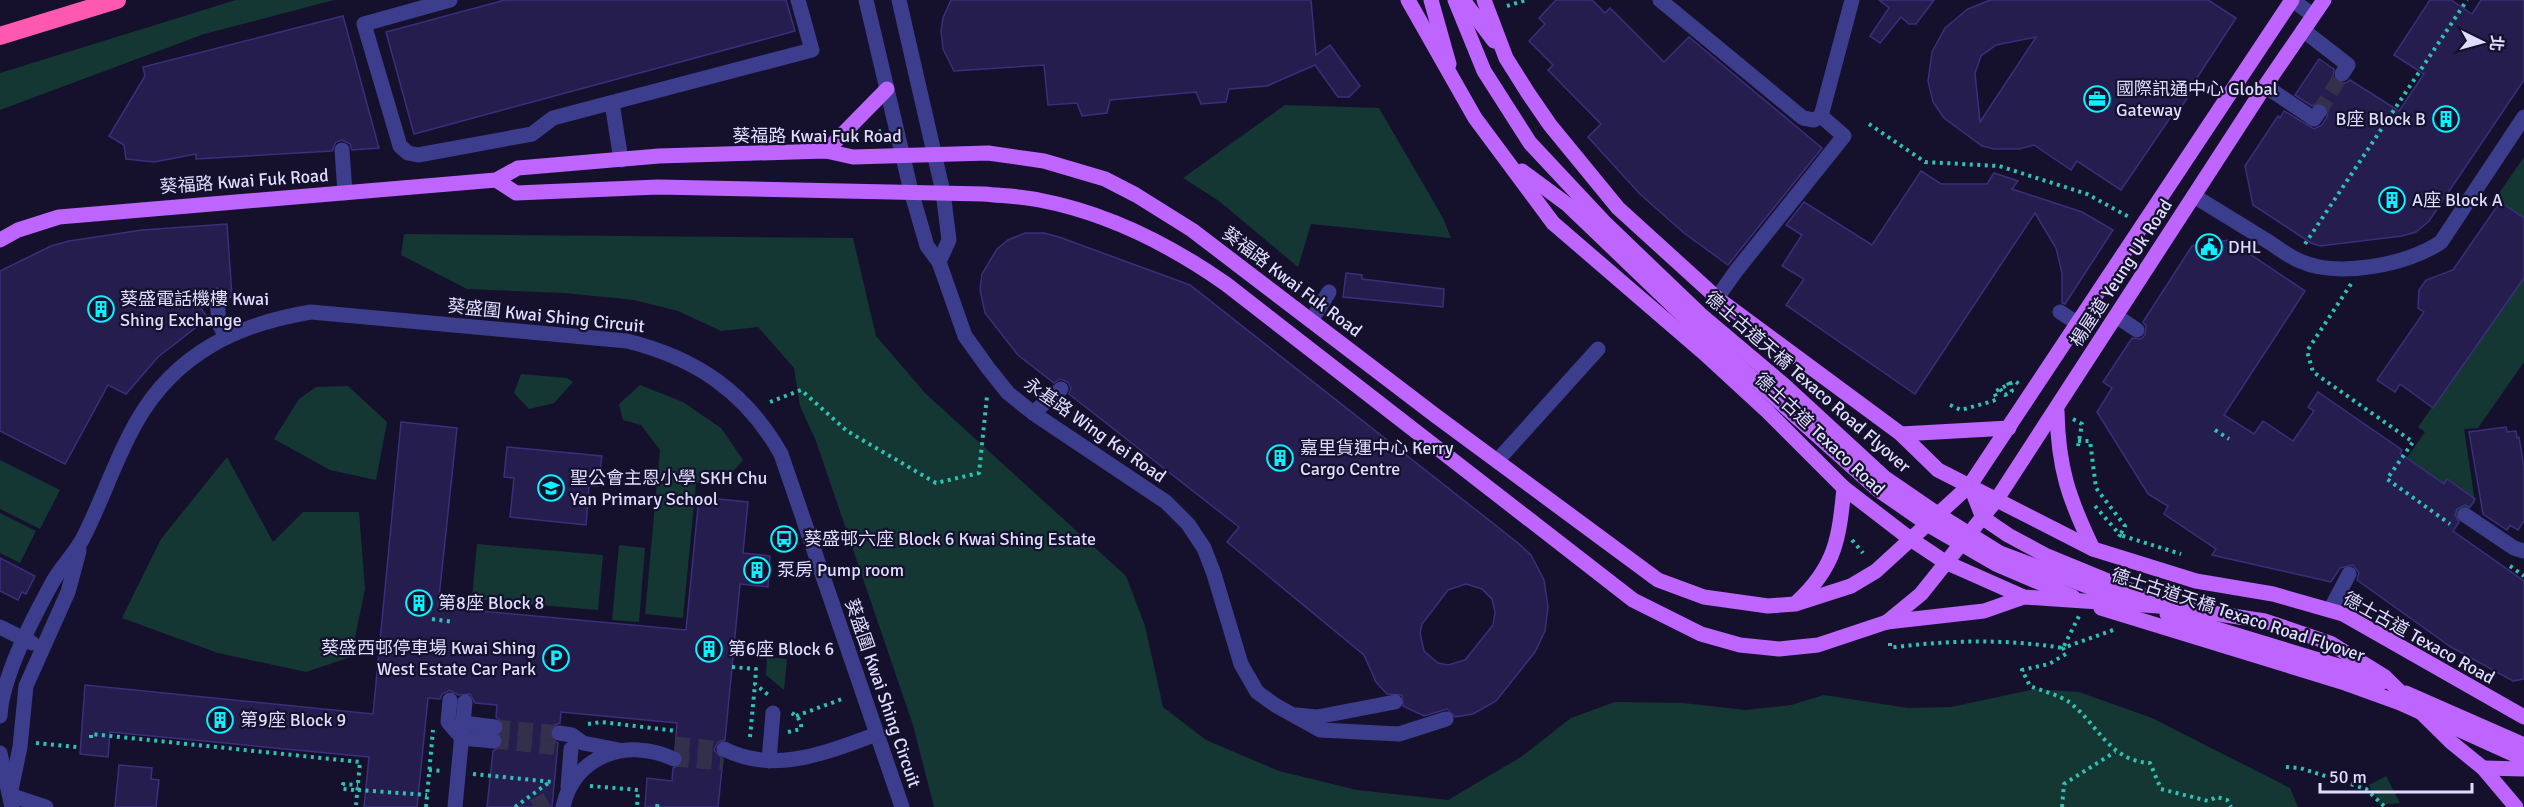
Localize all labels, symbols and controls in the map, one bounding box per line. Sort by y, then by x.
north arrow [2452,12,2512,72]
text: 北 [2485,34,2507,52]
place label: 國際訊通中心 Global Gateway [2116,78,2278,121]
office icon: 國際訊通中心 Global Gateway [2082,84,2112,114]
building icon: B座 Block B [2431,104,2461,134]
place label: B座 Block B [2335,108,2426,130]
street label: 葵福路 Kwai Fuk Road [732,125,902,147]
street label: 葵福路 Kwai Fuk Road [159,164,329,198]
building icon: A座 Block A [2377,185,2407,215]
place label: A座 Block A [2412,189,2503,211]
street label: 楊屋道 Yeung Uk Road [2065,195,2177,351]
street label: 葵福路 Kwai Fuk Road [1218,222,1366,342]
public building icon: DHL [2194,232,2224,262]
place label: DHL [2228,236,2261,258]
street label: 德士古道天橋 Texaco Road Flyover [1701,287,1916,478]
place label: 葵盛電話機樓 Kwai Shing Exchange [120,288,269,331]
building icon: 葵盛電話機樓 Kwai Shing Exchange [86,294,116,324]
street label: 葵盛圍 Kwai Shing Circuit [446,295,646,337]
street label: 德士古道 Texaco Road [1750,368,1890,500]
street label: 永基路 Wing Kei Road [1020,373,1170,487]
place label: 嘉里貨運中心 Kerry Cargo Centre [1300,437,1454,480]
building icon: 嘉里貨運中心 Kerry Cargo Centre [1265,443,1295,473]
place label: 聖公會主恩小學 SKH Chu Yan Primary School [570,467,767,510]
school or university icon: 聖公會主恩小學 SKH Chu Yan Primary School [536,473,566,503]
bus stop icon: 葵盛邨六座 Block 6 Kwai Shing Estate [769,524,799,554]
place label: 葵盛邨六座 Block 6 Kwai Shing Estate [804,528,1096,550]
building icon: 泵房 Pump room [742,555,772,585]
place label: 泵房 Pump room [777,559,904,581]
street label: 德士古道天橋 Texaco Road Flyover [2109,564,2368,667]
street label: 德士古道 Texaco Road [2339,587,2499,689]
building icon: 第8座 Block 8 [404,588,434,618]
place label: 第8座 Block 8 [438,592,544,614]
street label: 葵盛圍 Kwai Shing Circuit [840,596,926,790]
building icon: 第6座 Block 6 [694,634,724,664]
place label: 葵盛西邨停車場 Kwai Shing West Estate Car Park [321,637,536,680]
place label: 第6座 Block 6 [728,638,834,660]
parking icon: 葵盛西邨停車場 Kwai Shing West Estate Car Park [541,643,571,673]
building icon: 第9座 Block 9 [205,705,235,735]
place label: 第9座 Block 9 [240,709,346,731]
scale bar [2320,756,2472,794]
text: 50 m [2329,766,2367,788]

